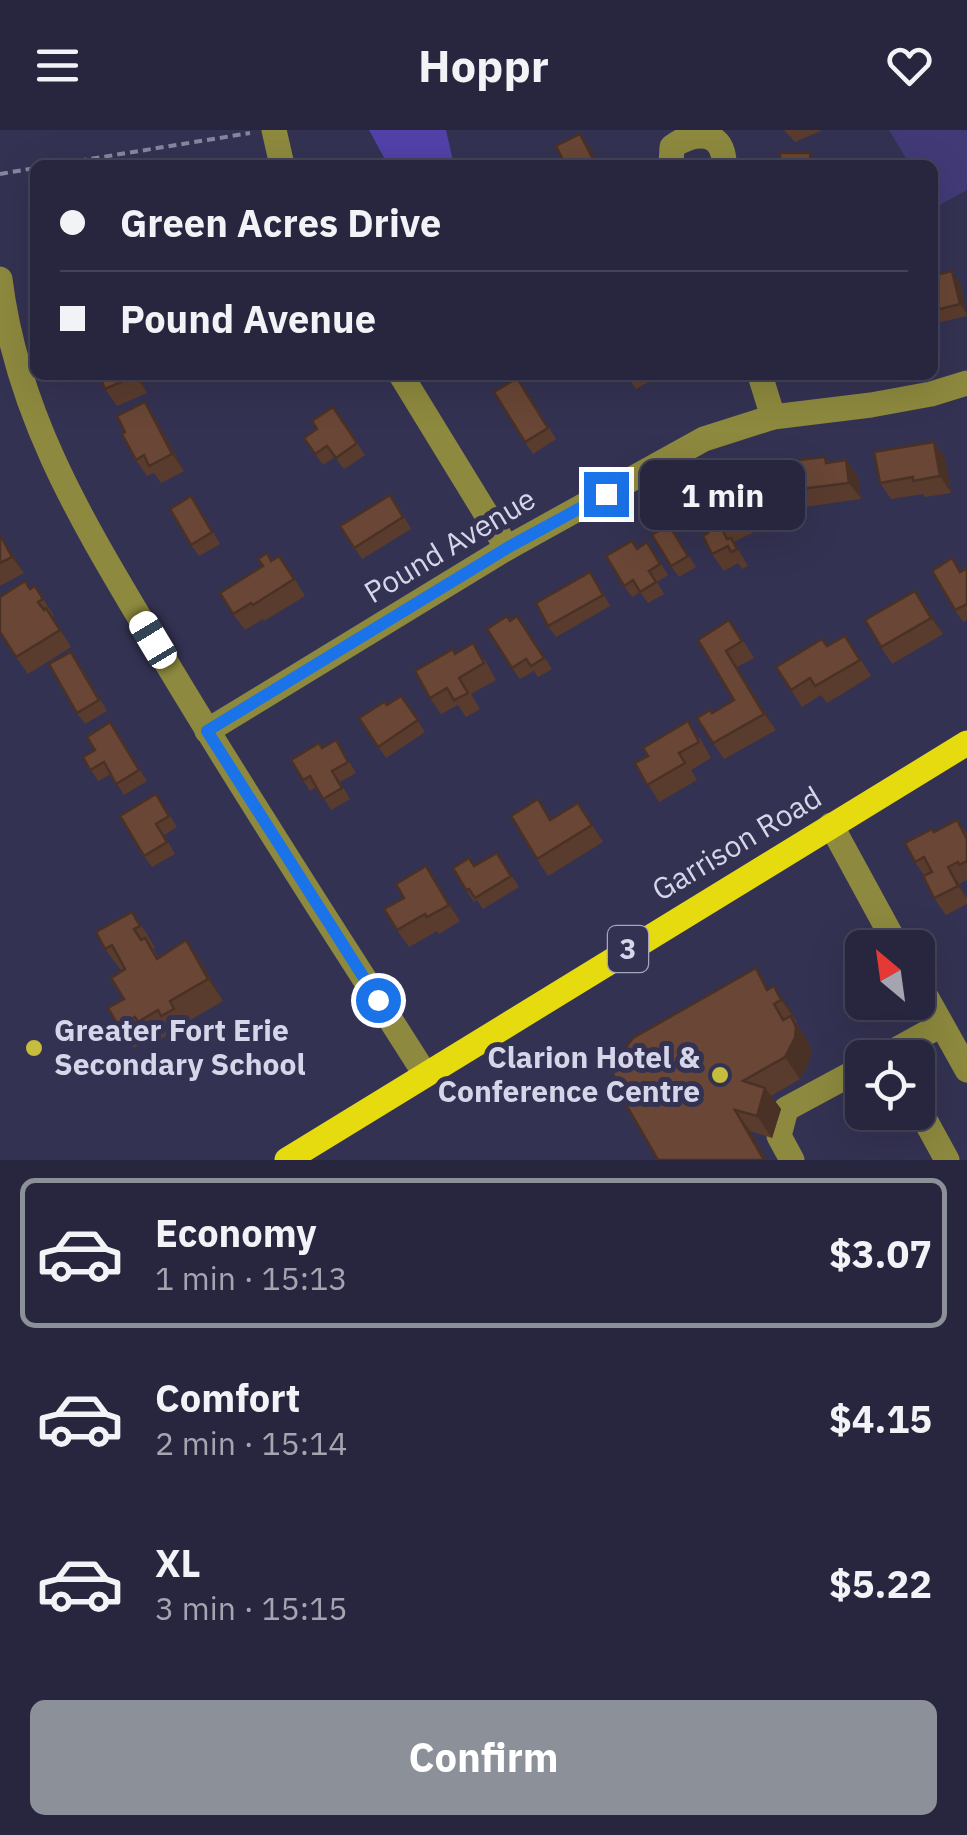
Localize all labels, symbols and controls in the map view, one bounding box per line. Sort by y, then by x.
text: Hoppr [418,36,549,94]
icon: menu [30,38,85,93]
icon: heart [882,38,937,93]
text: Green Acres Drive [120,198,441,247]
text: Pound Avenue [120,294,376,343]
callout: 1 min [641,459,806,529]
route end [584,472,629,517]
text: 1 min [681,474,764,516]
street label: Pound Avenue [356,478,542,611]
car [125,607,181,673]
street label: Garrison Road [644,777,828,909]
road number: 3 [608,926,648,972]
north arrow [845,930,935,1020]
map controls [845,930,935,1130]
route start [356,978,401,1023]
place label: Greater Fort Erie Secondary School [54,1010,306,1083]
marker: Greater Fort Erie Secondary School [23,1037,45,1059]
place label: Clarion Hotel & Conference Centre [438,1037,700,1110]
button: locate [845,1040,935,1130]
marker: Clarion Hotel & Conference Centre [709,1064,731,1086]
icon: car [35,1208,125,1298]
text: Economy [155,1208,317,1257]
text: $3.07 [829,1229,932,1278]
text: 1 min · 15:13 [155,1257,348,1299]
icon: car [35,1373,125,1463]
text: Comfort [155,1373,300,1422]
text: $4.15 [829,1394,932,1443]
text: 2 min · 15:14 [155,1422,348,1464]
icon: car [35,1538,125,1628]
text: XL [155,1538,201,1587]
text: $5.22 [829,1559,932,1608]
text: 3 min · 15:15 [155,1587,348,1629]
button: Confirm [30,1700,937,1815]

